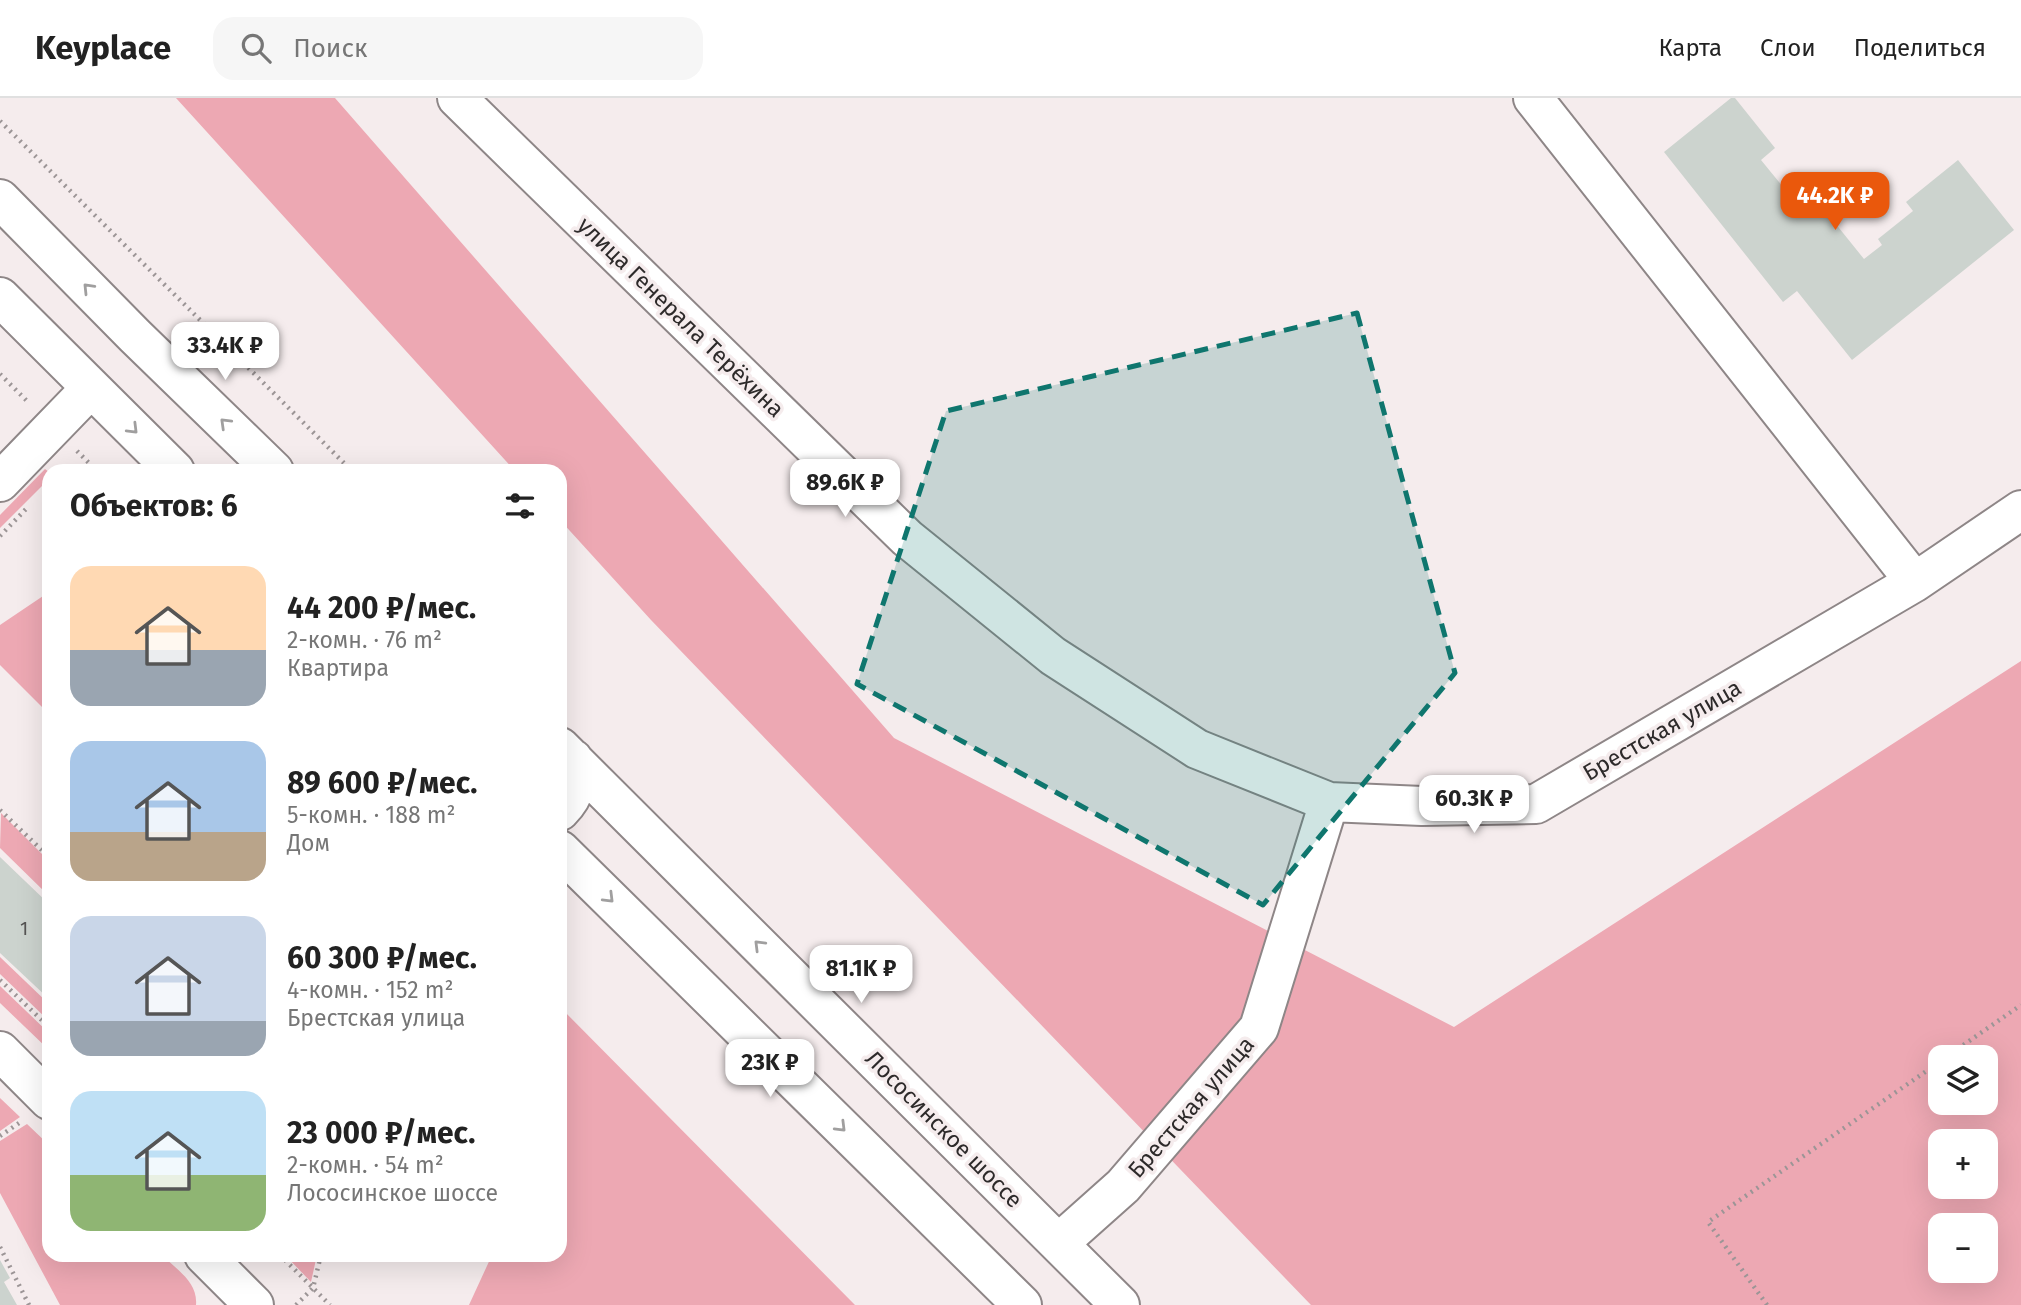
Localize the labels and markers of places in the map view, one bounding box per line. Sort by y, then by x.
pin: 44.2K ₽ [1770,172,1900,232]
pin: 33.4K ₽ [160,322,290,382]
pin: 89.6K ₽ [780,460,910,519]
pin: 60.3K ₽ [1409,776,1539,835]
pin: 81.1K ₽ [796,946,926,1005]
pin: 23K ₽ [721,1040,819,1099]

